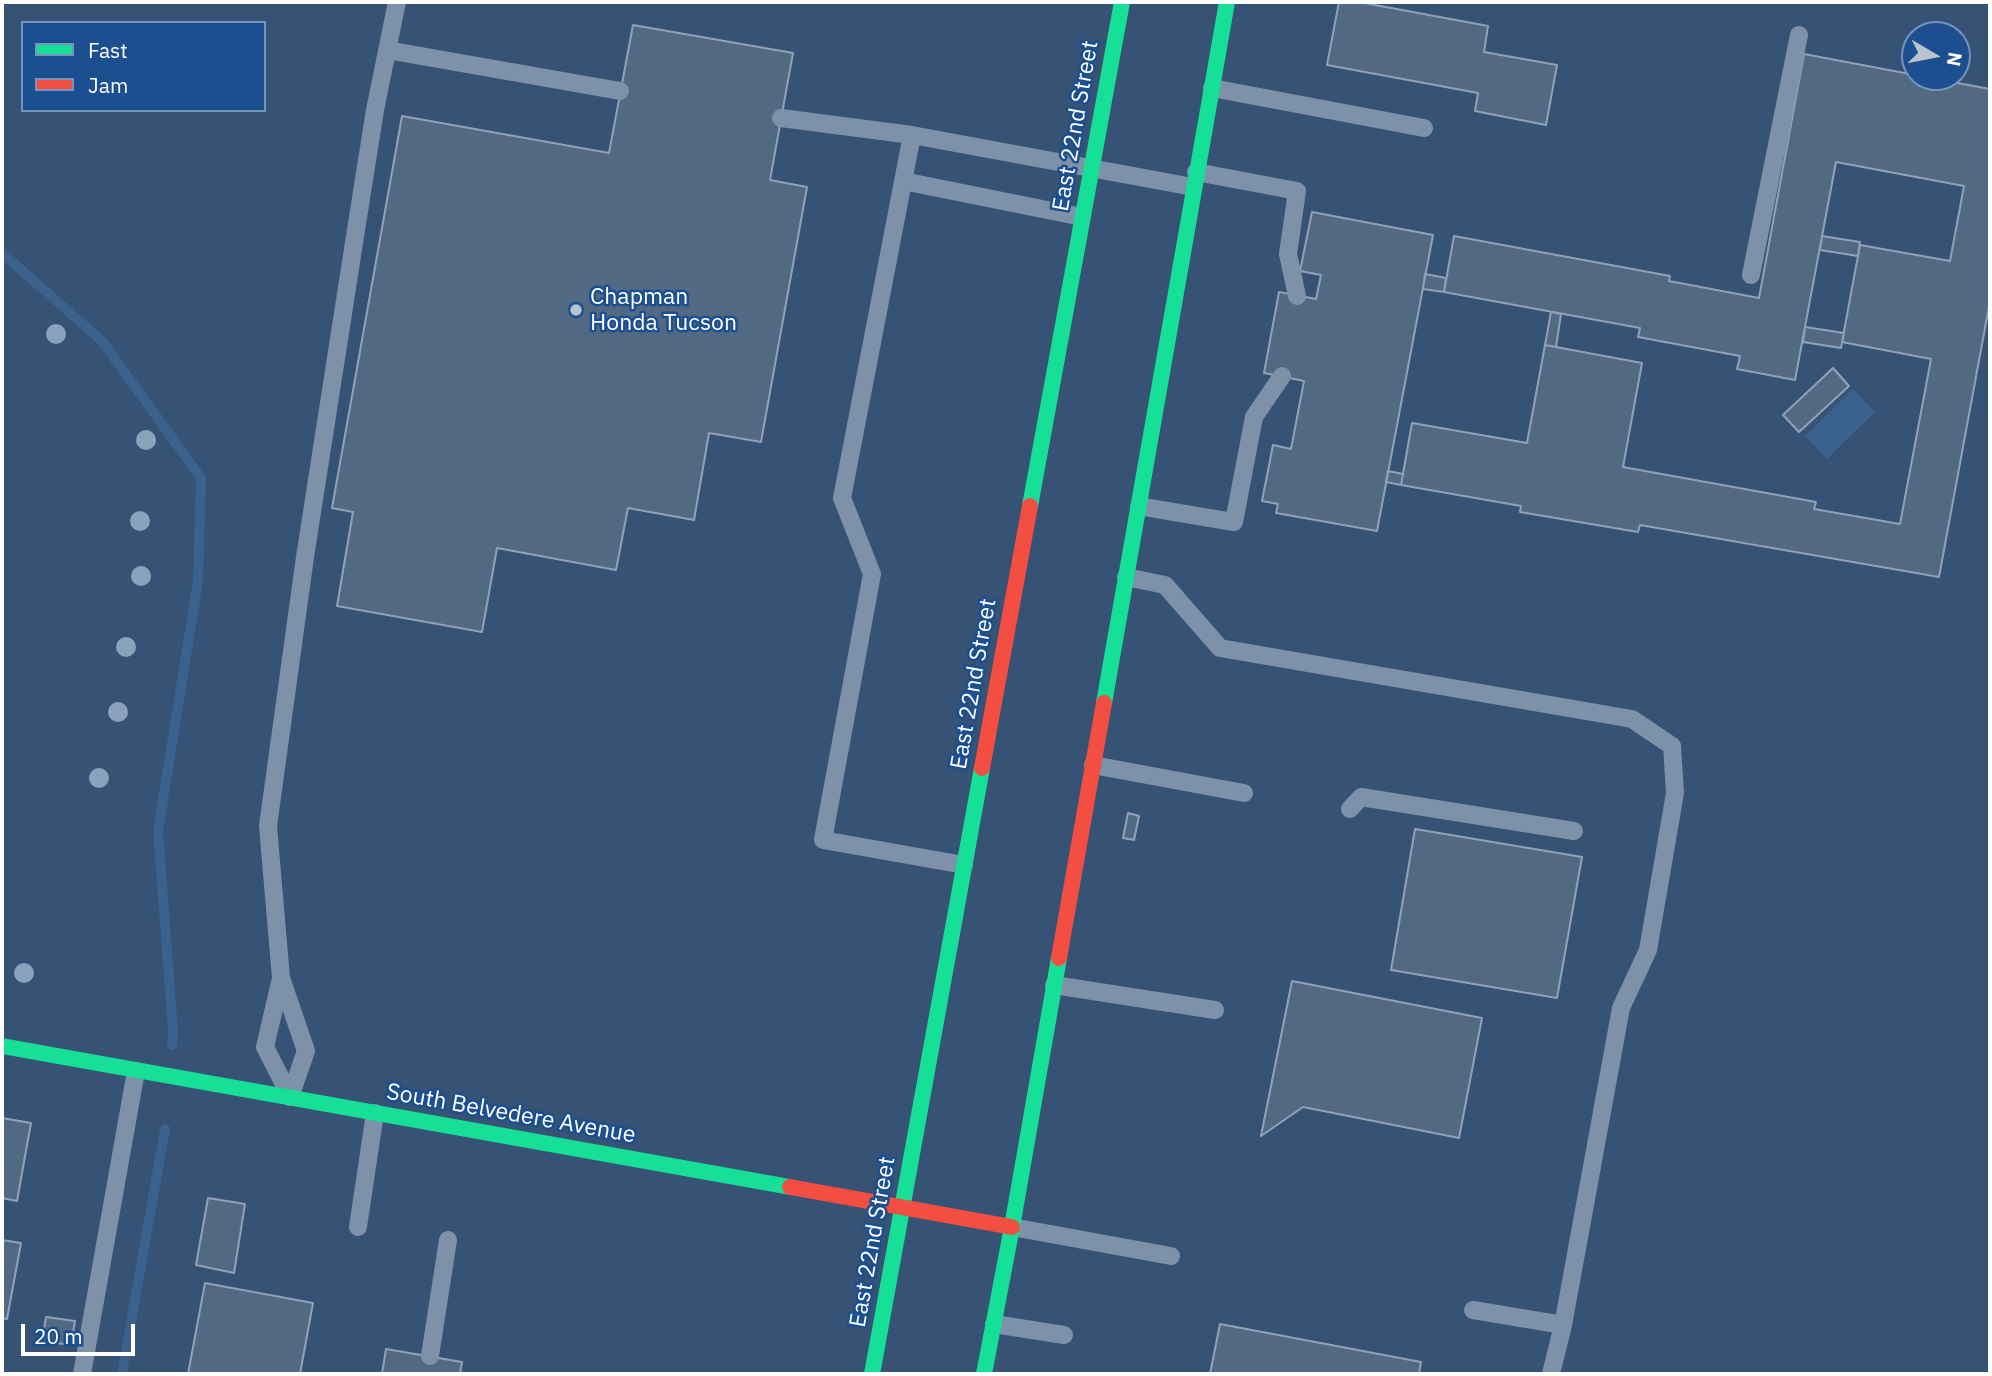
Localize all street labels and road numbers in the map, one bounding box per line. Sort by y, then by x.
street label: East 22nd Street [1047,39,1105,213]
street label: East 22nd Street [945,597,1003,771]
street label: South Belvedere Avenue [384,1078,638,1150]
street label: East 22nd Street [844,1155,902,1329]

